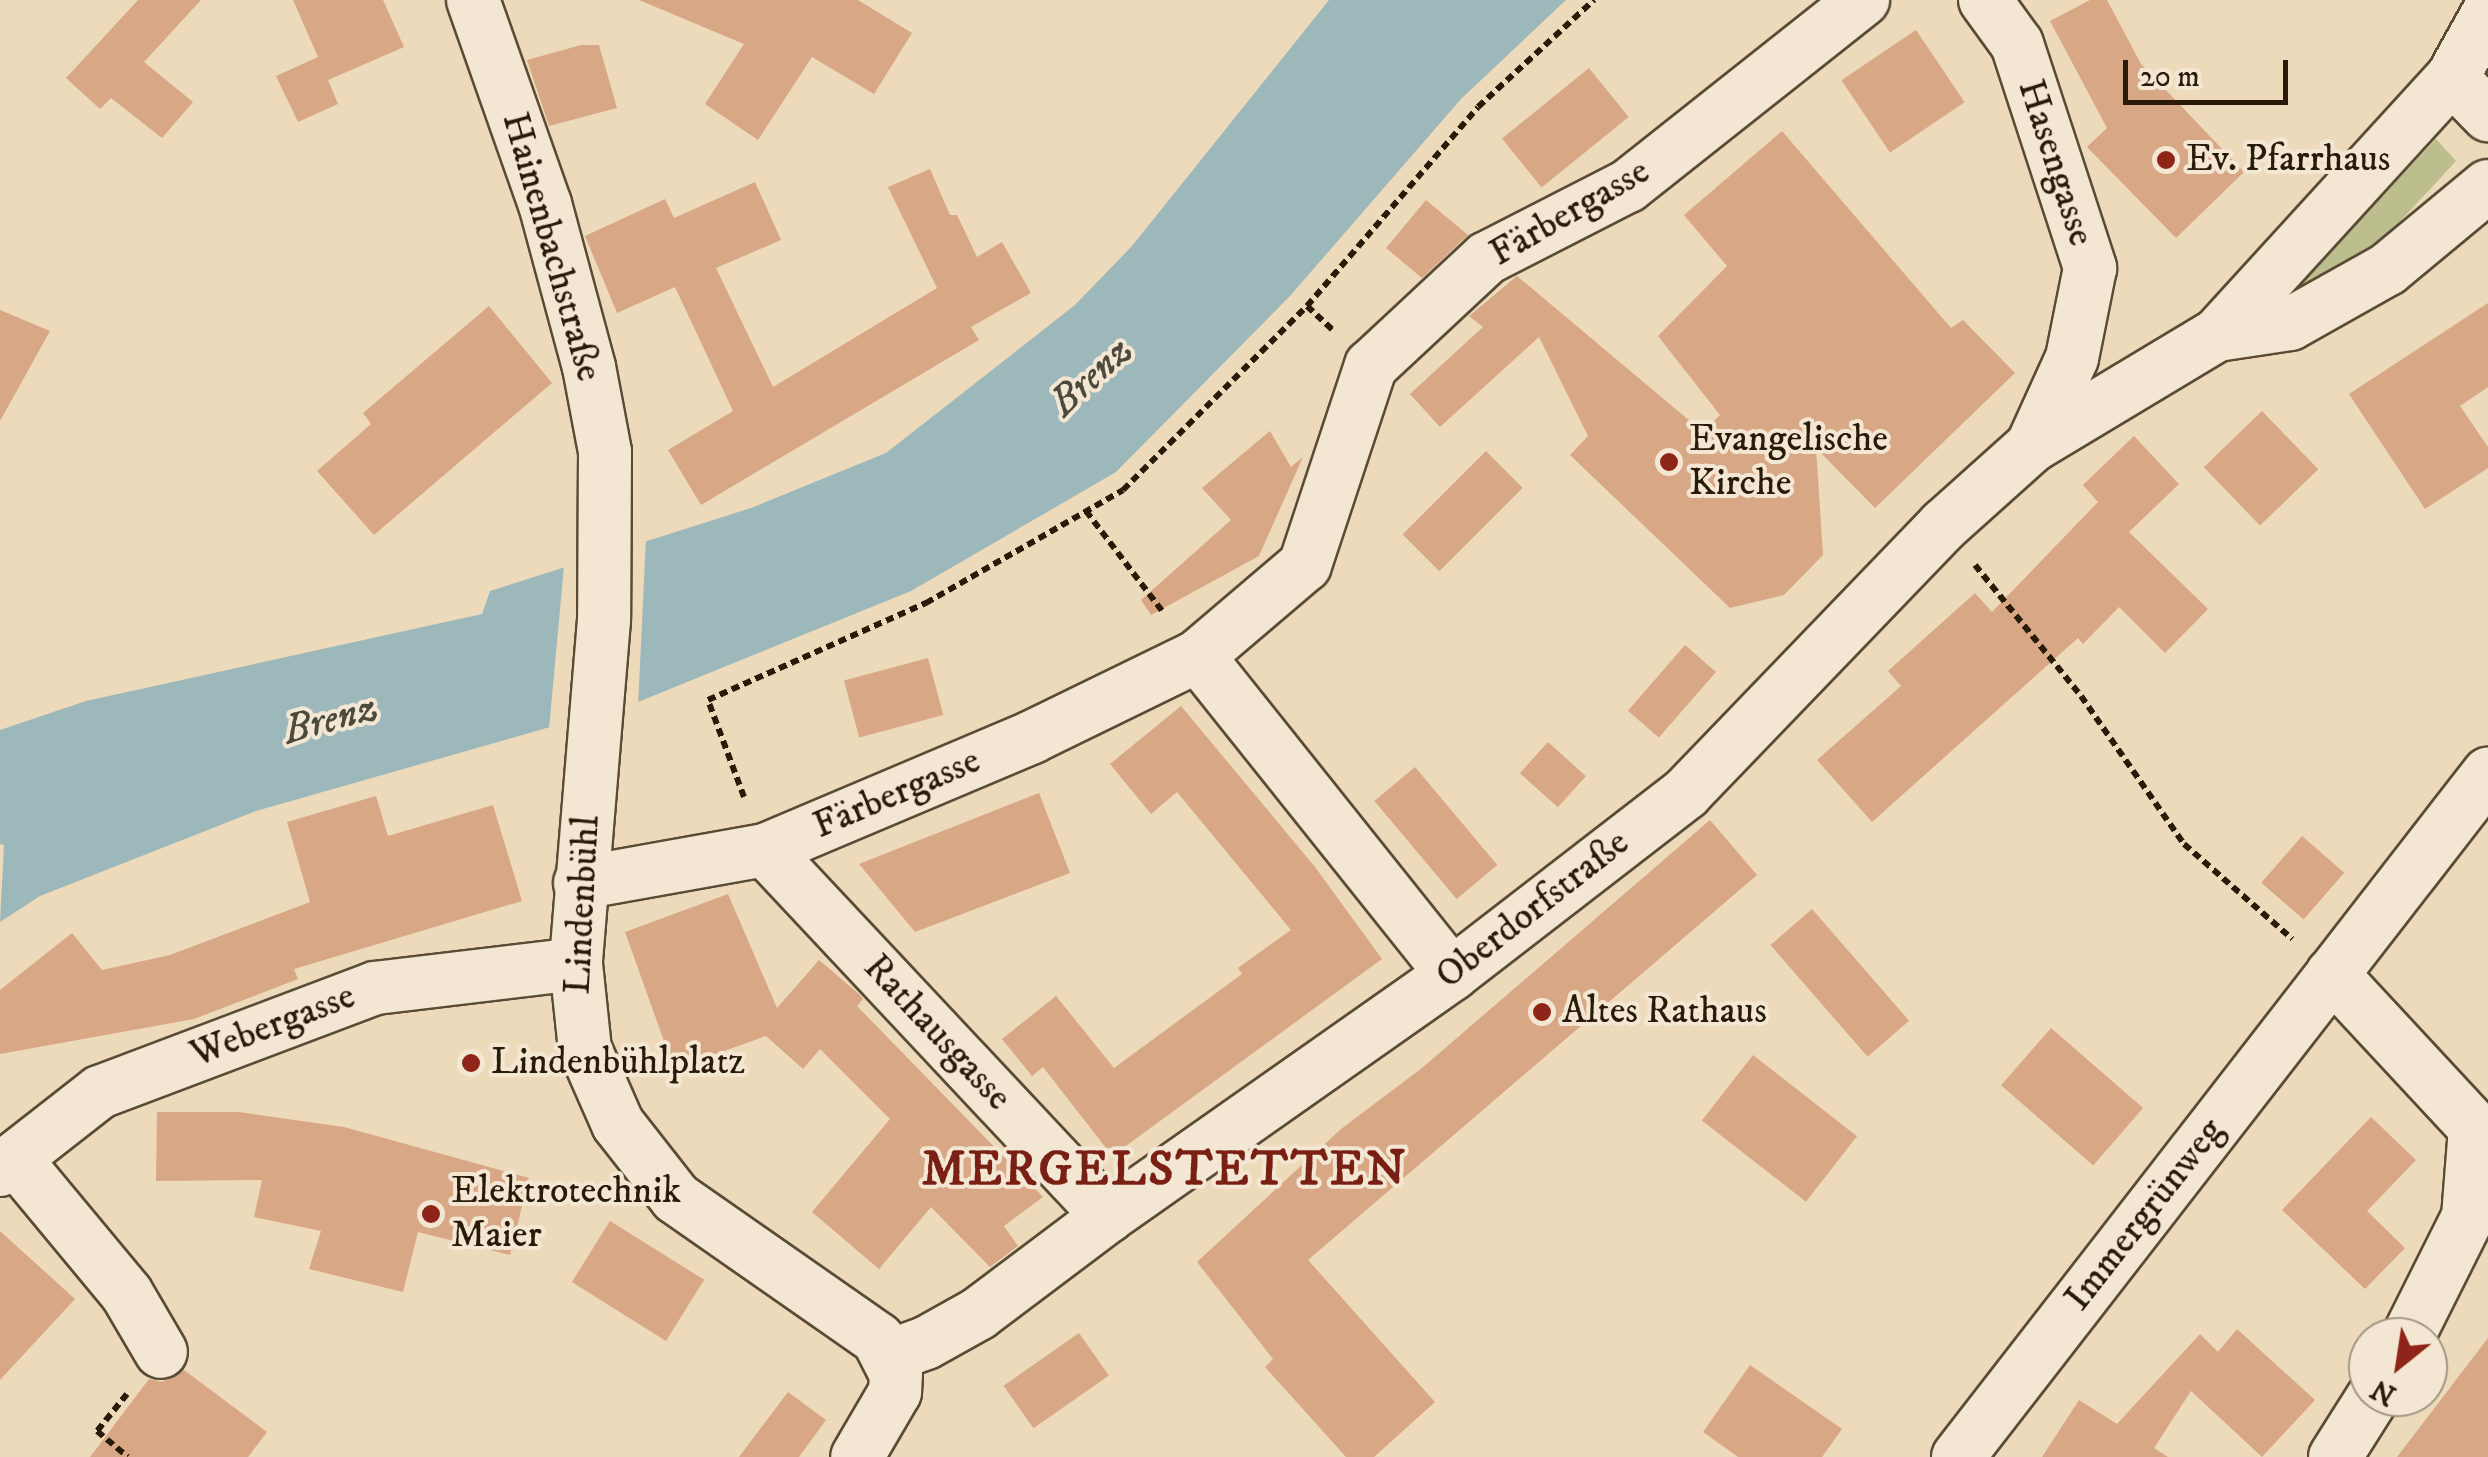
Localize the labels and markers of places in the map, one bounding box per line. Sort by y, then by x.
place label: Ev. Pfarrhaus [2186,137,2391,183]
marker: Ev. Pfarrhaus [2155,149,2177,171]
place label: Evangelische Kirche [1689,417,1888,506]
marker: Evangelische Kirche [1658,451,1680,473]
place label: Altes Rathaus [1562,989,1767,1035]
marker: Altes Rathaus [1531,1001,1553,1023]
place label: Lindenbühlplatz [491,1040,745,1086]
marker: Lindenbühlplatz [460,1052,482,1074]
place label: Elektrotechnik Maier [451,1169,681,1258]
marker: Elektrotechnik Maier [420,1203,442,1225]

